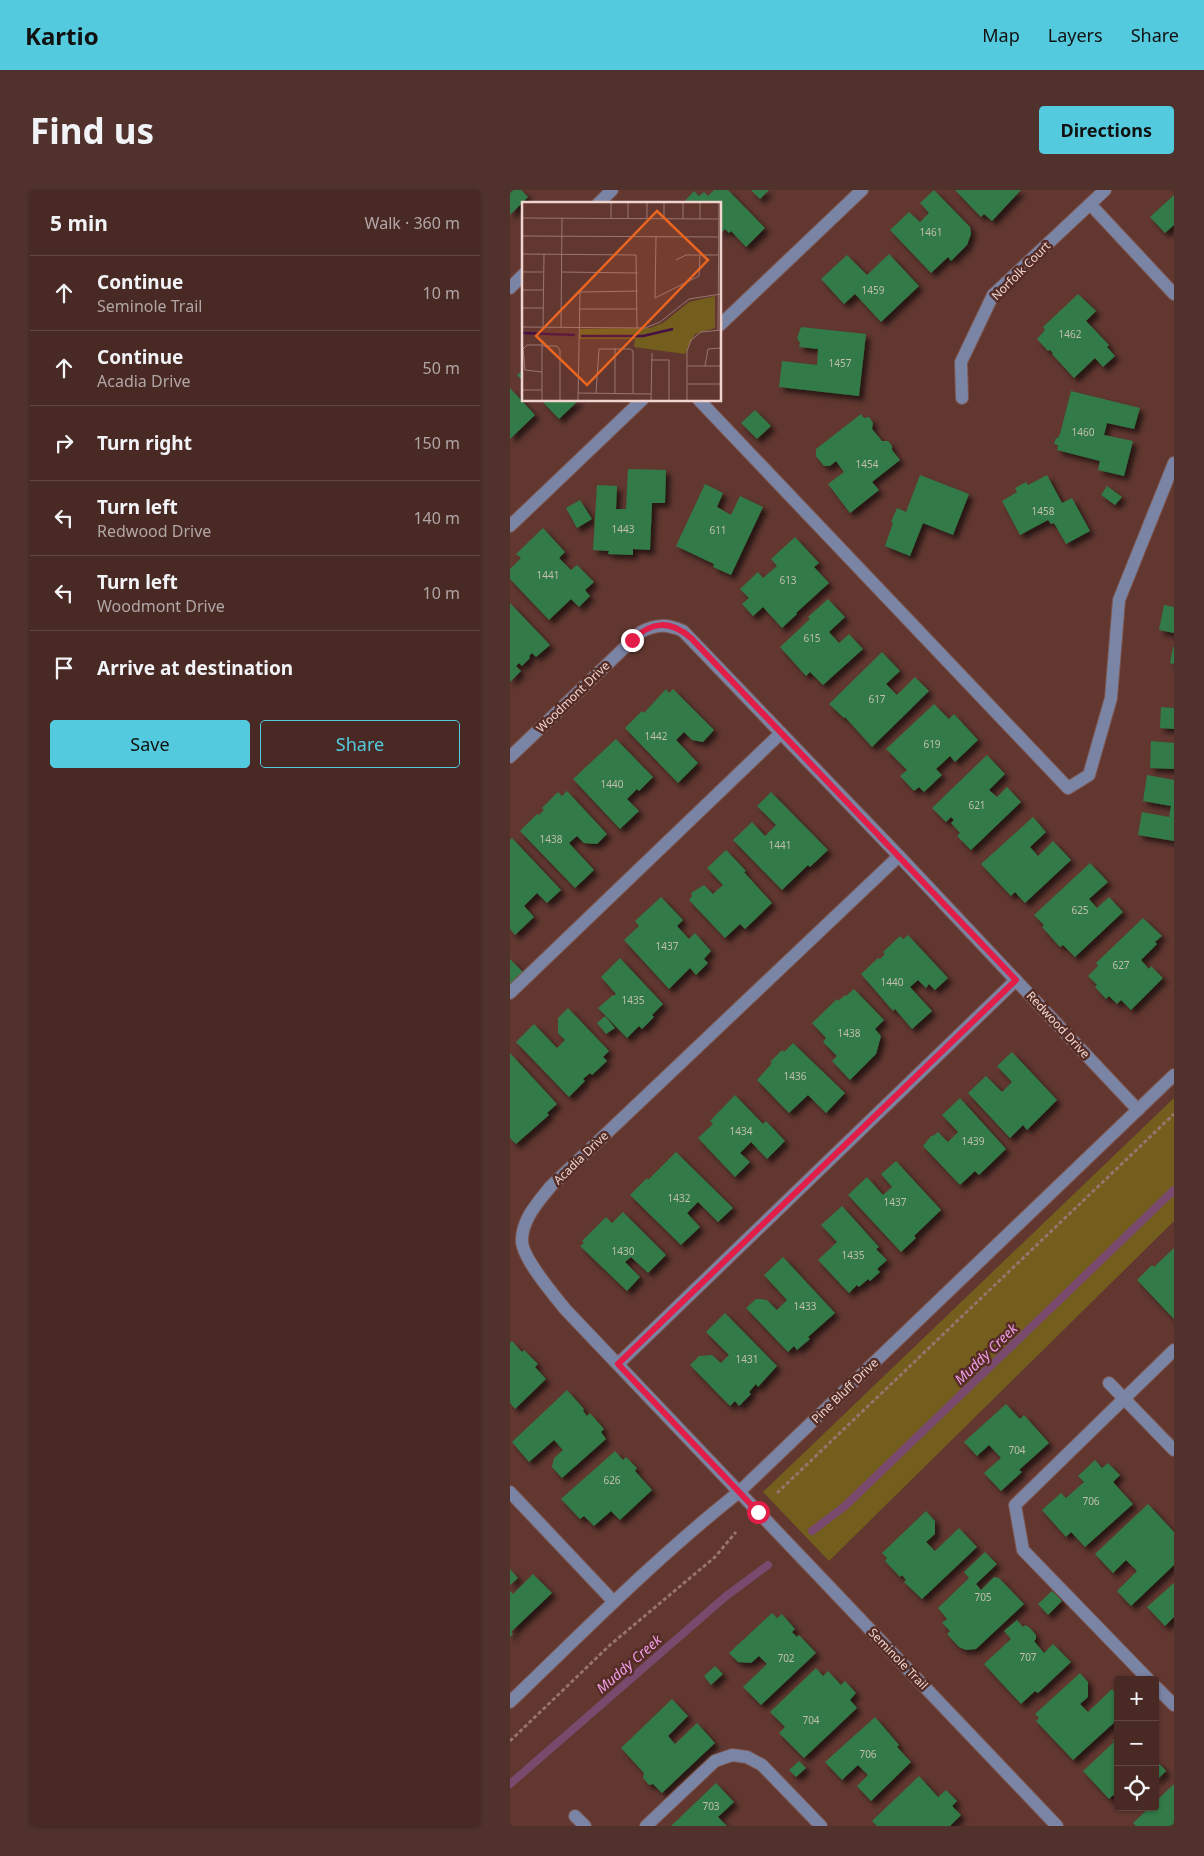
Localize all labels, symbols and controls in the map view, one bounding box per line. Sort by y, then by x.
text: Kartio [25,19,99,52]
text: Map [982,23,1020,47]
text: Layers [1048,23,1103,47]
text: Share [1131,23,1179,47]
button: Directions [1039,106,1174,154]
text: Find us [30,107,154,154]
inset map [522,202,721,401]
text: 5 min [50,209,108,237]
text: Walk · 360 m [365,212,460,234]
house number: 1461 [920,225,942,239]
street label: Norfolk Court [987,237,1054,304]
text: Continue [97,269,183,295]
icon: ahead [50,279,78,307]
text: 10 m [423,282,460,304]
house number: 1459 [862,283,885,297]
text: Seminole Trail [97,295,202,317]
house number: 1462 [1059,327,1082,341]
text: Continue [97,344,183,370]
icon: ahead [50,354,78,382]
house number: 1457 [829,356,852,370]
text: 50 m [423,357,460,379]
text: Acadia Drive [97,370,191,392]
house number: 1460 [1072,425,1095,439]
icon: right [50,429,78,457]
text: Turn right [97,430,192,456]
text: 150 m [413,432,460,454]
house number: 1454 [856,457,879,471]
text: Turn left [97,494,178,520]
icon: left [50,504,78,532]
house number: 1458 [1032,504,1055,518]
text: 140 m [413,507,460,529]
text: Redwood Drive [97,520,211,542]
house number: 1443 [612,522,635,536]
house number: 611 [709,523,727,537]
house number: 1441 [537,568,559,582]
text: Turn left [97,569,178,595]
house number: 613 [779,573,797,587]
icon: left [50,579,78,607]
text: 10 m [423,582,460,604]
text: Woodmont Drive [97,595,225,617]
route end [621,629,644,652]
house number: 615 [803,631,821,645]
icon: arrive [50,654,78,682]
text: Arrive at destination [97,655,293,681]
street label: Woodmont Drive [532,657,613,736]
house number: 617 [868,692,886,706]
button: Save [50,720,250,768]
button: Share [260,720,460,768]
house number: 1442 [645,729,668,743]
house number: 619 [923,737,941,751]
house number: 1440 [601,777,624,791]
house number: 621 [968,798,986,812]
house number: 1438 [540,832,563,846]
house number: 1441 [769,838,791,852]
house number: 625 [1071,903,1089,917]
house number: 1437 [656,939,679,953]
house number: 627 [1112,958,1130,972]
house number: 1440 [881,975,904,989]
street label: Redwood Drive [1023,988,1094,1062]
house number: 1435 [622,993,645,1007]
house number: 1438 [838,1026,861,1040]
house number: 1436 [784,1069,807,1083]
house number: 1434 [730,1124,753,1138]
street label: Acadia Drive [550,1127,612,1188]
house number: 1439 [962,1134,985,1148]
house number: 1432 [668,1191,691,1205]
house number: 1437 [884,1195,907,1209]
house number: 1430 [612,1244,635,1258]
house number: 1435 [842,1248,865,1262]
house number: 1433 [794,1299,817,1313]
water label: Muddy Creek [950,1318,1022,1388]
house number: 1431 [736,1352,758,1366]
street label: Pine Bluff Drive [807,1354,882,1427]
house number: 704 [1008,1443,1026,1457]
house number: 626 [603,1473,621,1487]
house number: 706 [1082,1494,1100,1508]
route start [747,1501,770,1524]
house number: 705 [974,1590,992,1604]
street label: Seminole Trail [865,1624,932,1693]
water label: Muddy Creek [592,1629,666,1697]
house number: 707 [1019,1650,1037,1664]
house number: 702 [777,1651,795,1665]
map controls [1114,1676,1159,1811]
button: + [1114,1676,1159,1721]
house number: 704 [802,1713,820,1727]
button: − [1114,1721,1159,1766]
house number: 706 [859,1747,877,1761]
button: locate [1114,1766,1159,1811]
house number: 703 [702,1799,720,1813]

